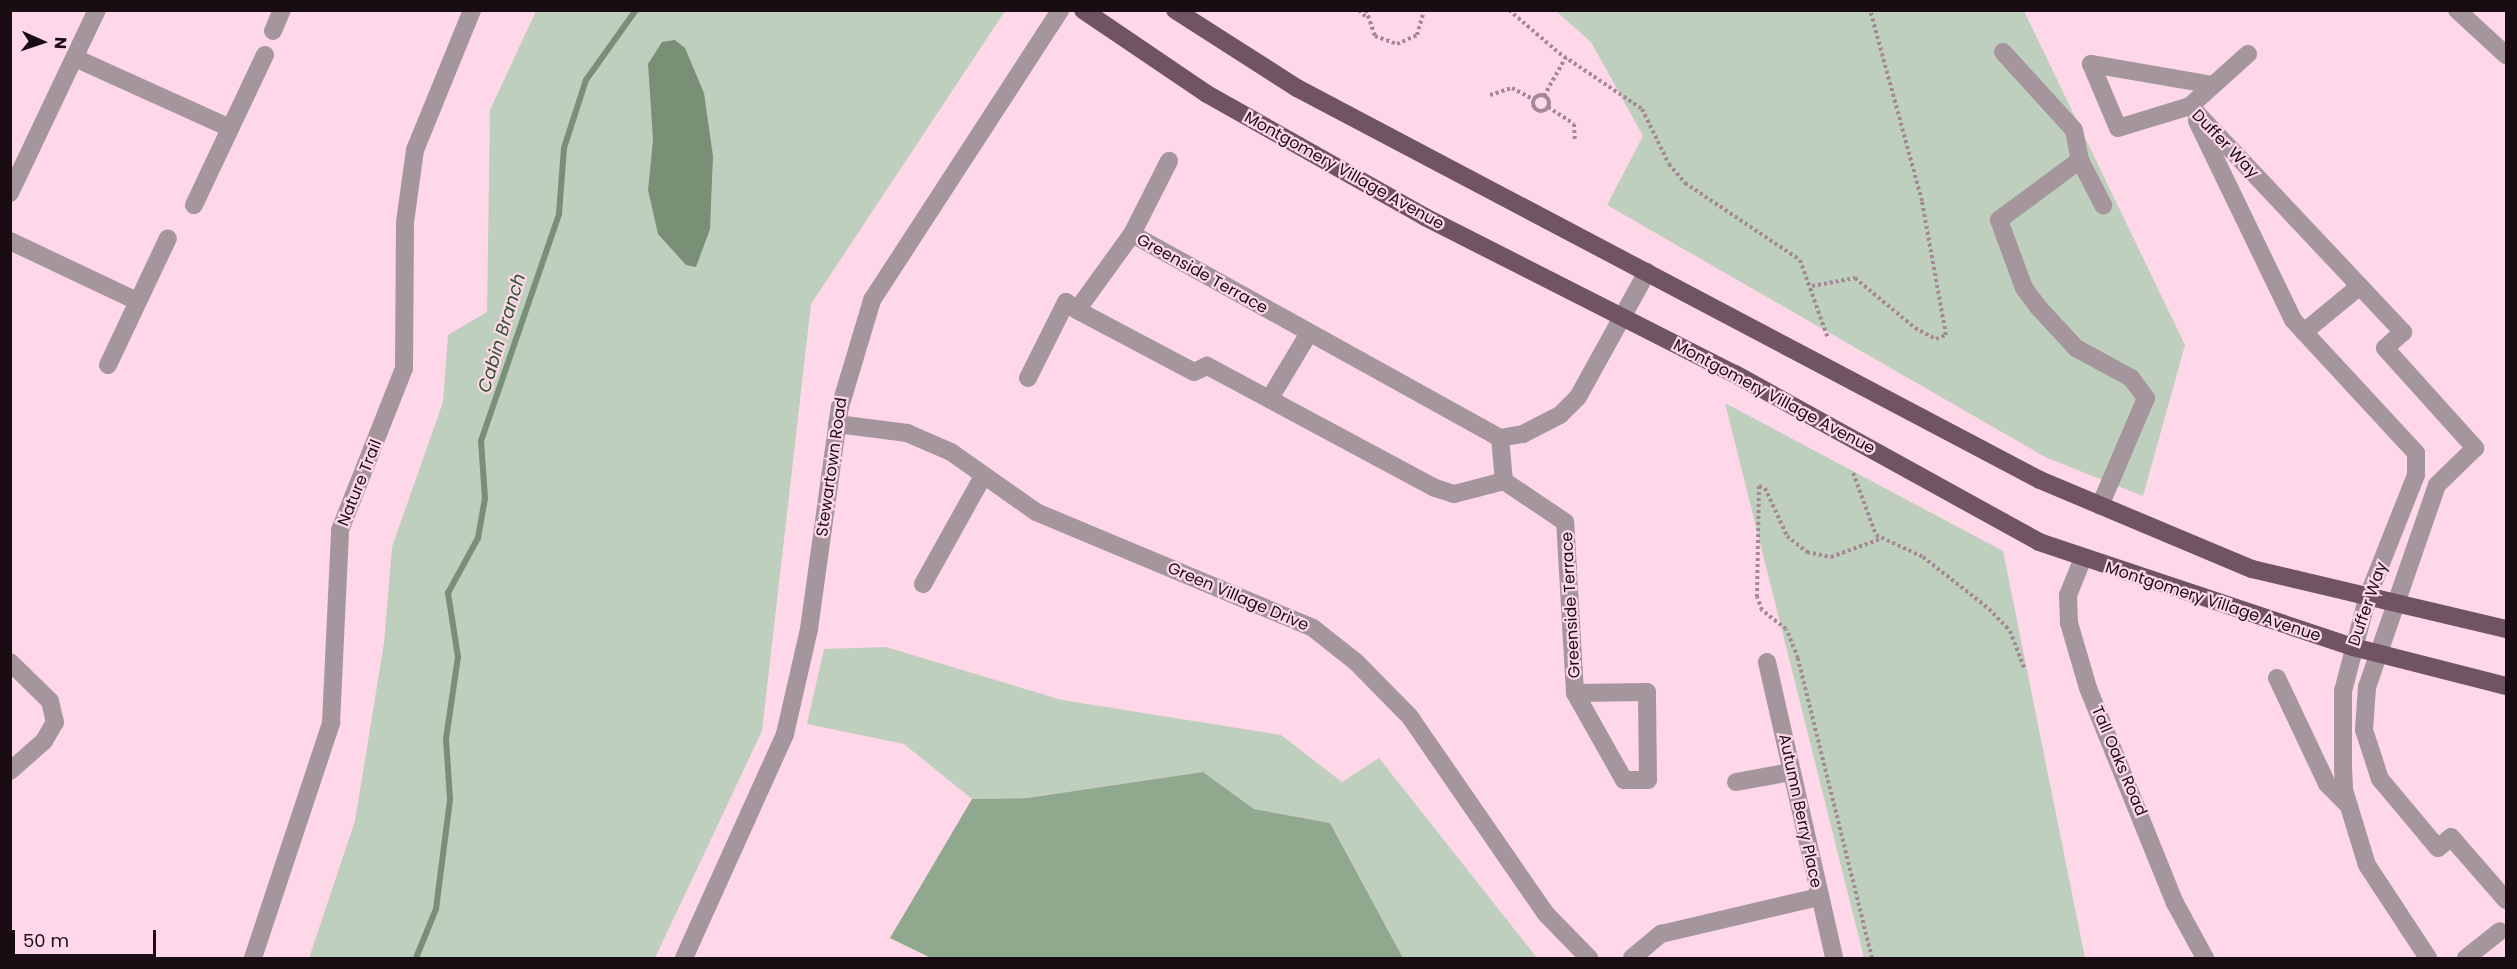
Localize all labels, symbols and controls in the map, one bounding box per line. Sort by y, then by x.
north arrow [12,12,72,72]
text: N [49,36,72,50]
street label: Duffer Way [2188,106,2262,182]
street label: Montgomery Village Avenue [1241,108,1447,234]
street label: Greenside Terrace [1133,230,1271,318]
water label: Cabin Branch [474,271,530,395]
street label: Montgomery Village Avenue [1670,336,1878,458]
street label: Stewartown Road [813,396,851,538]
street label: Nature Trail [334,437,386,529]
street label: Greenside Terrace [1558,531,1584,679]
street label: Montgomery Village Avenue [2103,558,2323,646]
street label: Green Village Drive [1165,559,1311,635]
street label: Duffer Way [2345,559,2391,649]
street label: Tall Oaks Road [2087,703,2151,819]
street label: Autumn Berry Place [1774,732,1826,890]
scale bar [15,918,159,956]
text: 50 m [23,928,69,953]

